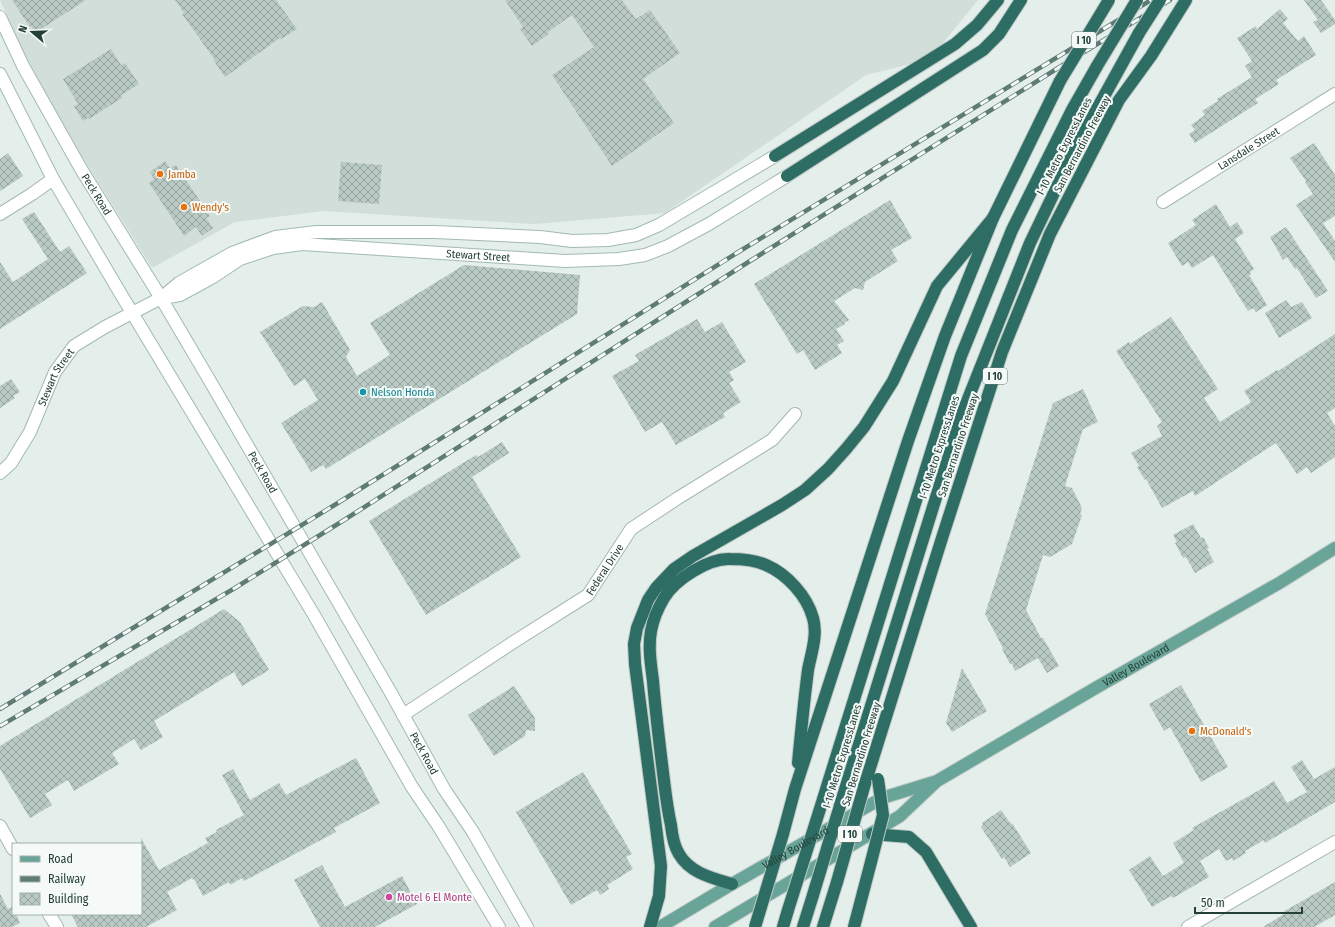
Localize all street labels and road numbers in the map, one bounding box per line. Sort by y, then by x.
road number: I 10 [1072,32,1096,48]
street label: San Bernardino Freeway [1051,93,1114,195]
street label: I-10 Metro ExpressLanes [1034,95,1095,197]
street label: Lansdale Street [1216,124,1282,173]
street label: Peck Road [79,171,114,218]
street label: Stewart Street [446,247,511,264]
street label: Stewart Street [36,346,77,408]
road number: I 10 [983,368,1007,384]
street label: San Bernardino Freeway [936,392,981,499]
street label: I-10 Metro ExpressLanes [917,394,962,500]
street label: Peck Road [245,449,280,496]
street label: Federal Drive [584,542,627,598]
street label: Valley Boulevard [1101,641,1172,689]
street label: San Bernardino Freeway [839,700,884,808]
street label: I-10 Metro ExpressLanes [821,702,865,810]
street label: Peck Road [407,730,441,777]
street label: Valley Boulevard [760,824,831,872]
road number: I 10 [838,826,862,842]

